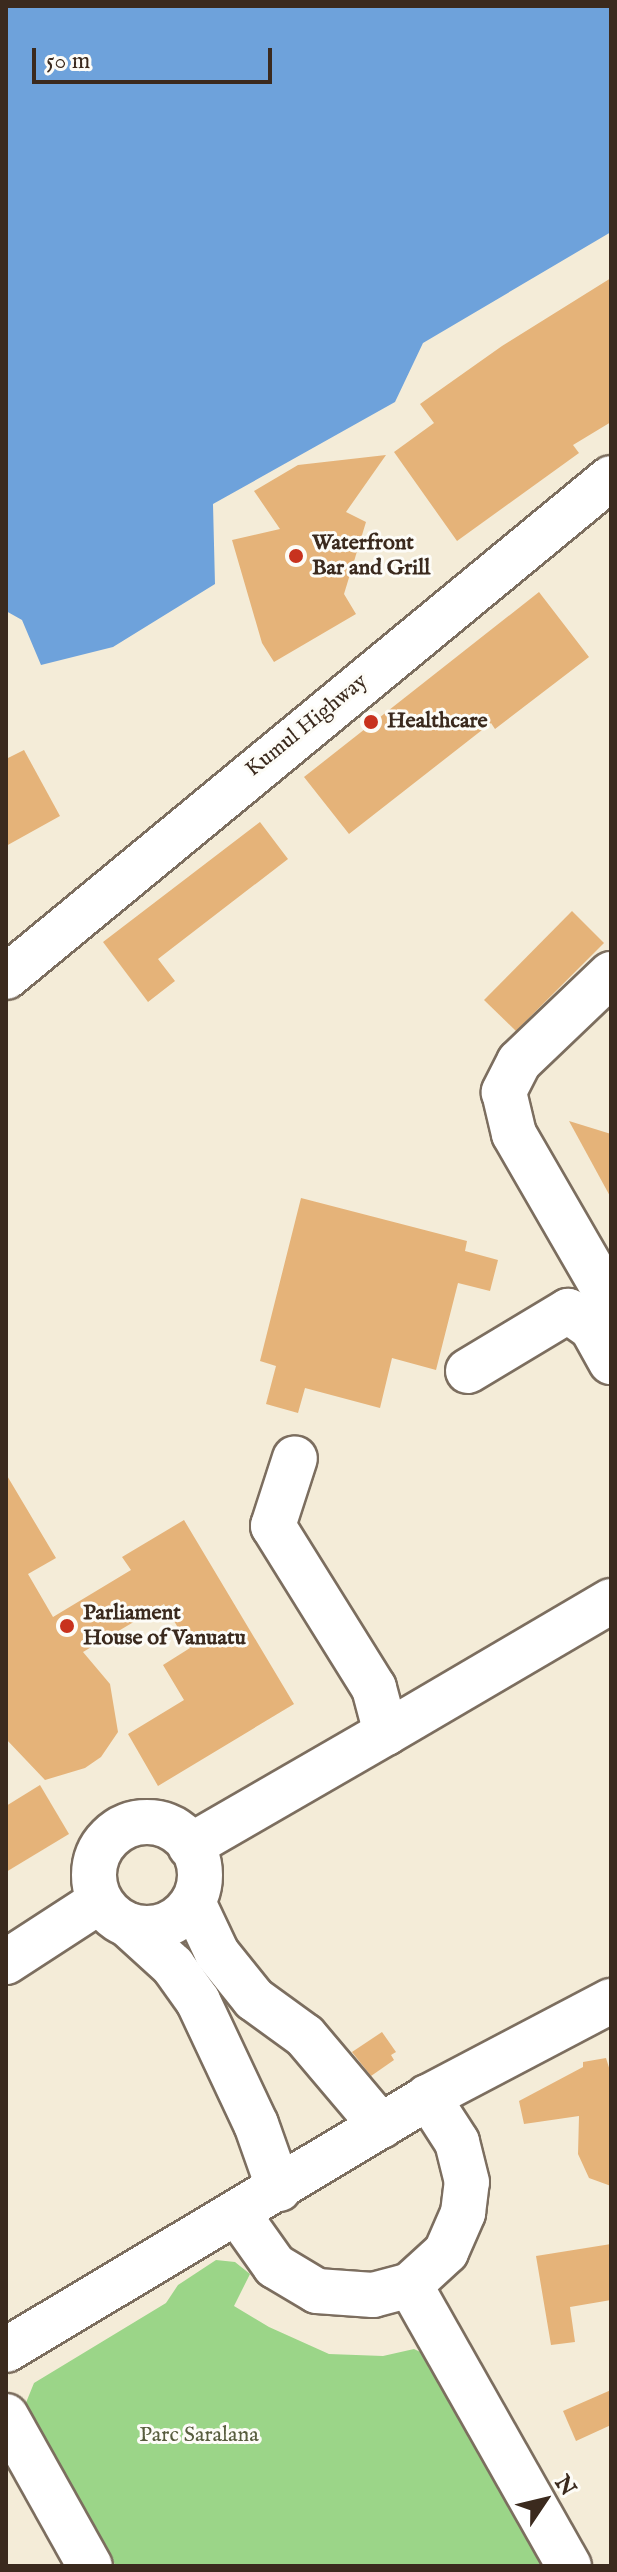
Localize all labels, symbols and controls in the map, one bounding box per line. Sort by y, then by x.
scale bar [36,32,276,82]
text: 50 m [46,46,90,77]
place label: Waterfront Bar and Grill [312,530,430,582]
marker: Waterfront Bar and Grill [287,547,305,565]
street label: Kumul Highway [241,669,373,783]
place label: Healthcare [387,709,488,735]
marker: Healthcare [362,713,380,731]
place label: Parliament House of Vanuatu [83,1600,246,1652]
marker: Parliament House of Vanuatu [58,1617,76,1635]
park label: Parc Saralana [139,2423,259,2449]
north arrow [505,2460,585,2540]
text: N [548,2470,582,2502]

